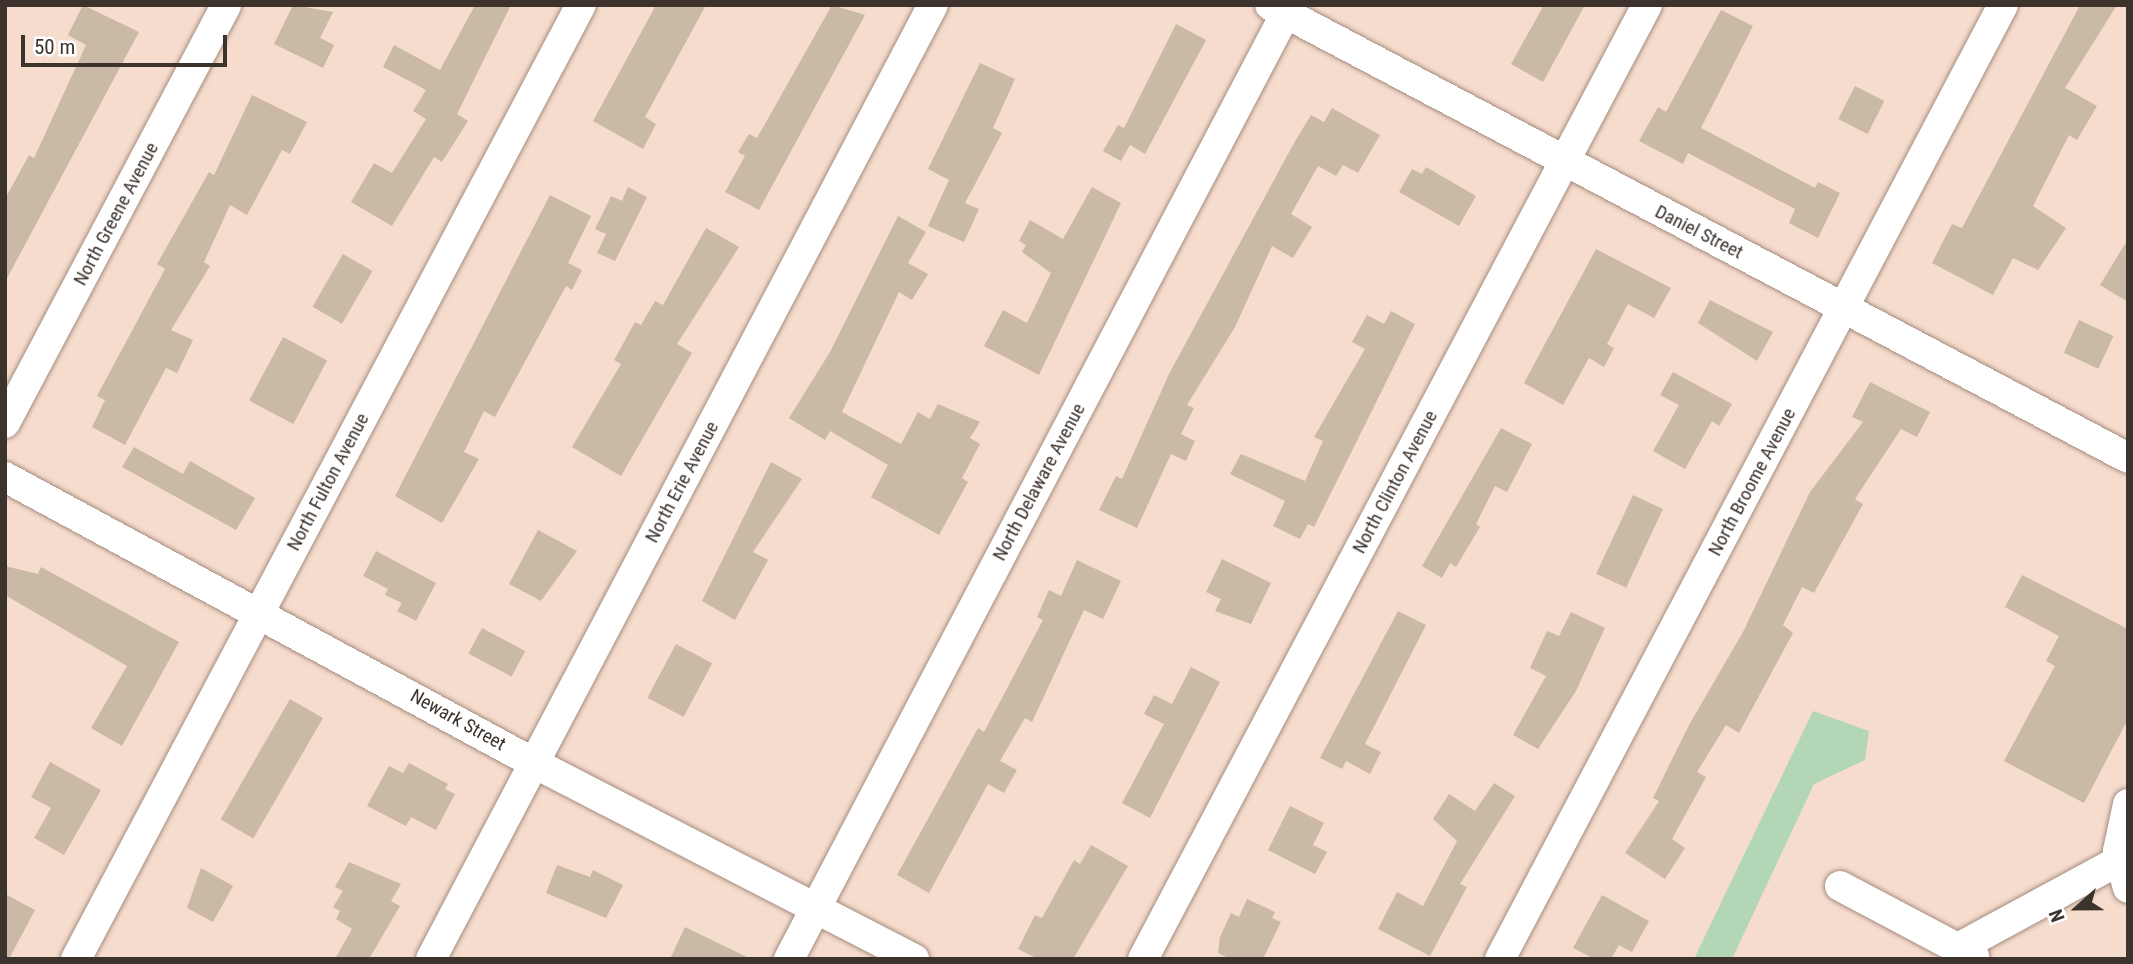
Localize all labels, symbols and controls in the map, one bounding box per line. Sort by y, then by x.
scale bar [24,21,231,65]
text: 50 m [34,35,75,59]
street label: North Greene Avenue [69,139,163,289]
street label: Daniel Street [1651,200,1747,264]
street label: North Delaware Avenue [988,399,1090,565]
street label: North Broome Avenue [1703,404,1801,560]
street label: North Clinton Avenue [1348,407,1442,557]
street label: North Fulton Avenue [282,409,374,555]
street label: North Erie Avenue [640,417,724,547]
street label: Newark Street [406,684,510,756]
north arrow [2042,873,2112,943]
text: N [2044,906,2070,925]

